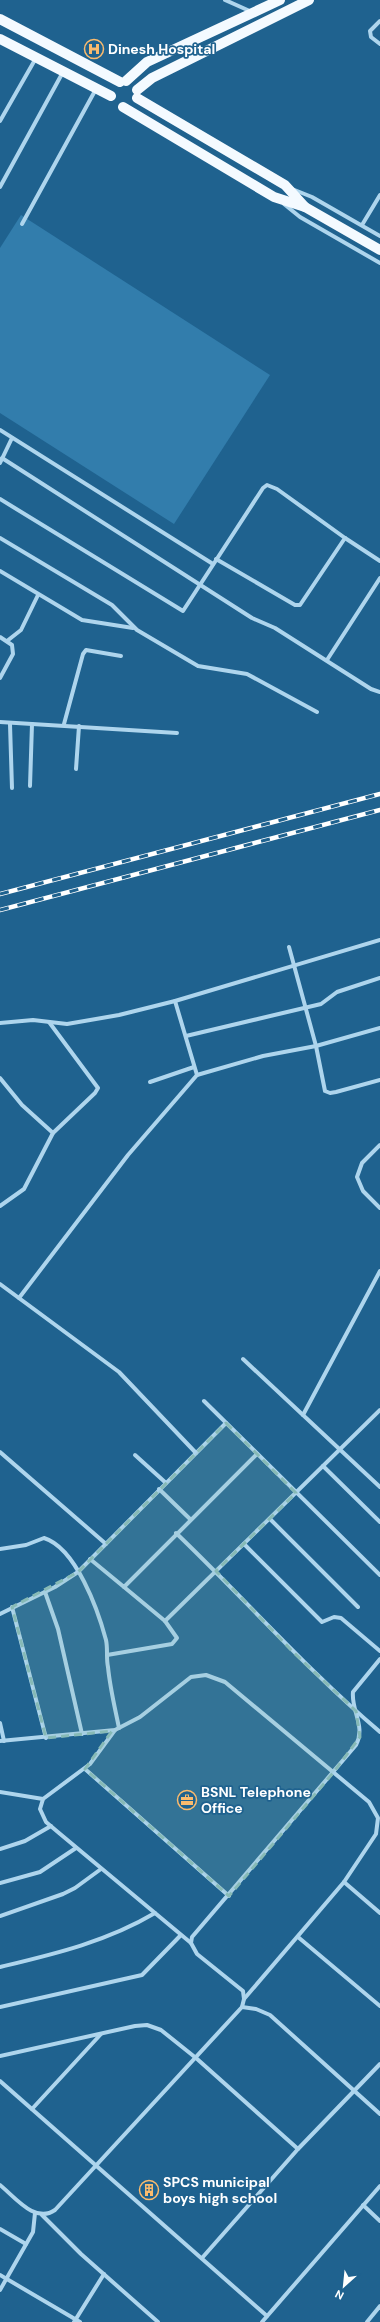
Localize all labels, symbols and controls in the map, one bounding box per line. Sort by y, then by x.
hospital icon: Dinesh Hospital [83,38,105,60]
place label: Dinesh Hospital [108,40,215,58]
place label: BSNL Telephone Office [201,1783,311,1817]
office icon: BSNL Telephone Office [176,1789,198,1811]
place label: SPCS municipal boys high school [163,2173,277,2207]
building icon: SPCS municipal boys high school [138,2179,160,2201]
north arrow [324,2266,364,2306]
text: N [333,2287,346,2303]

